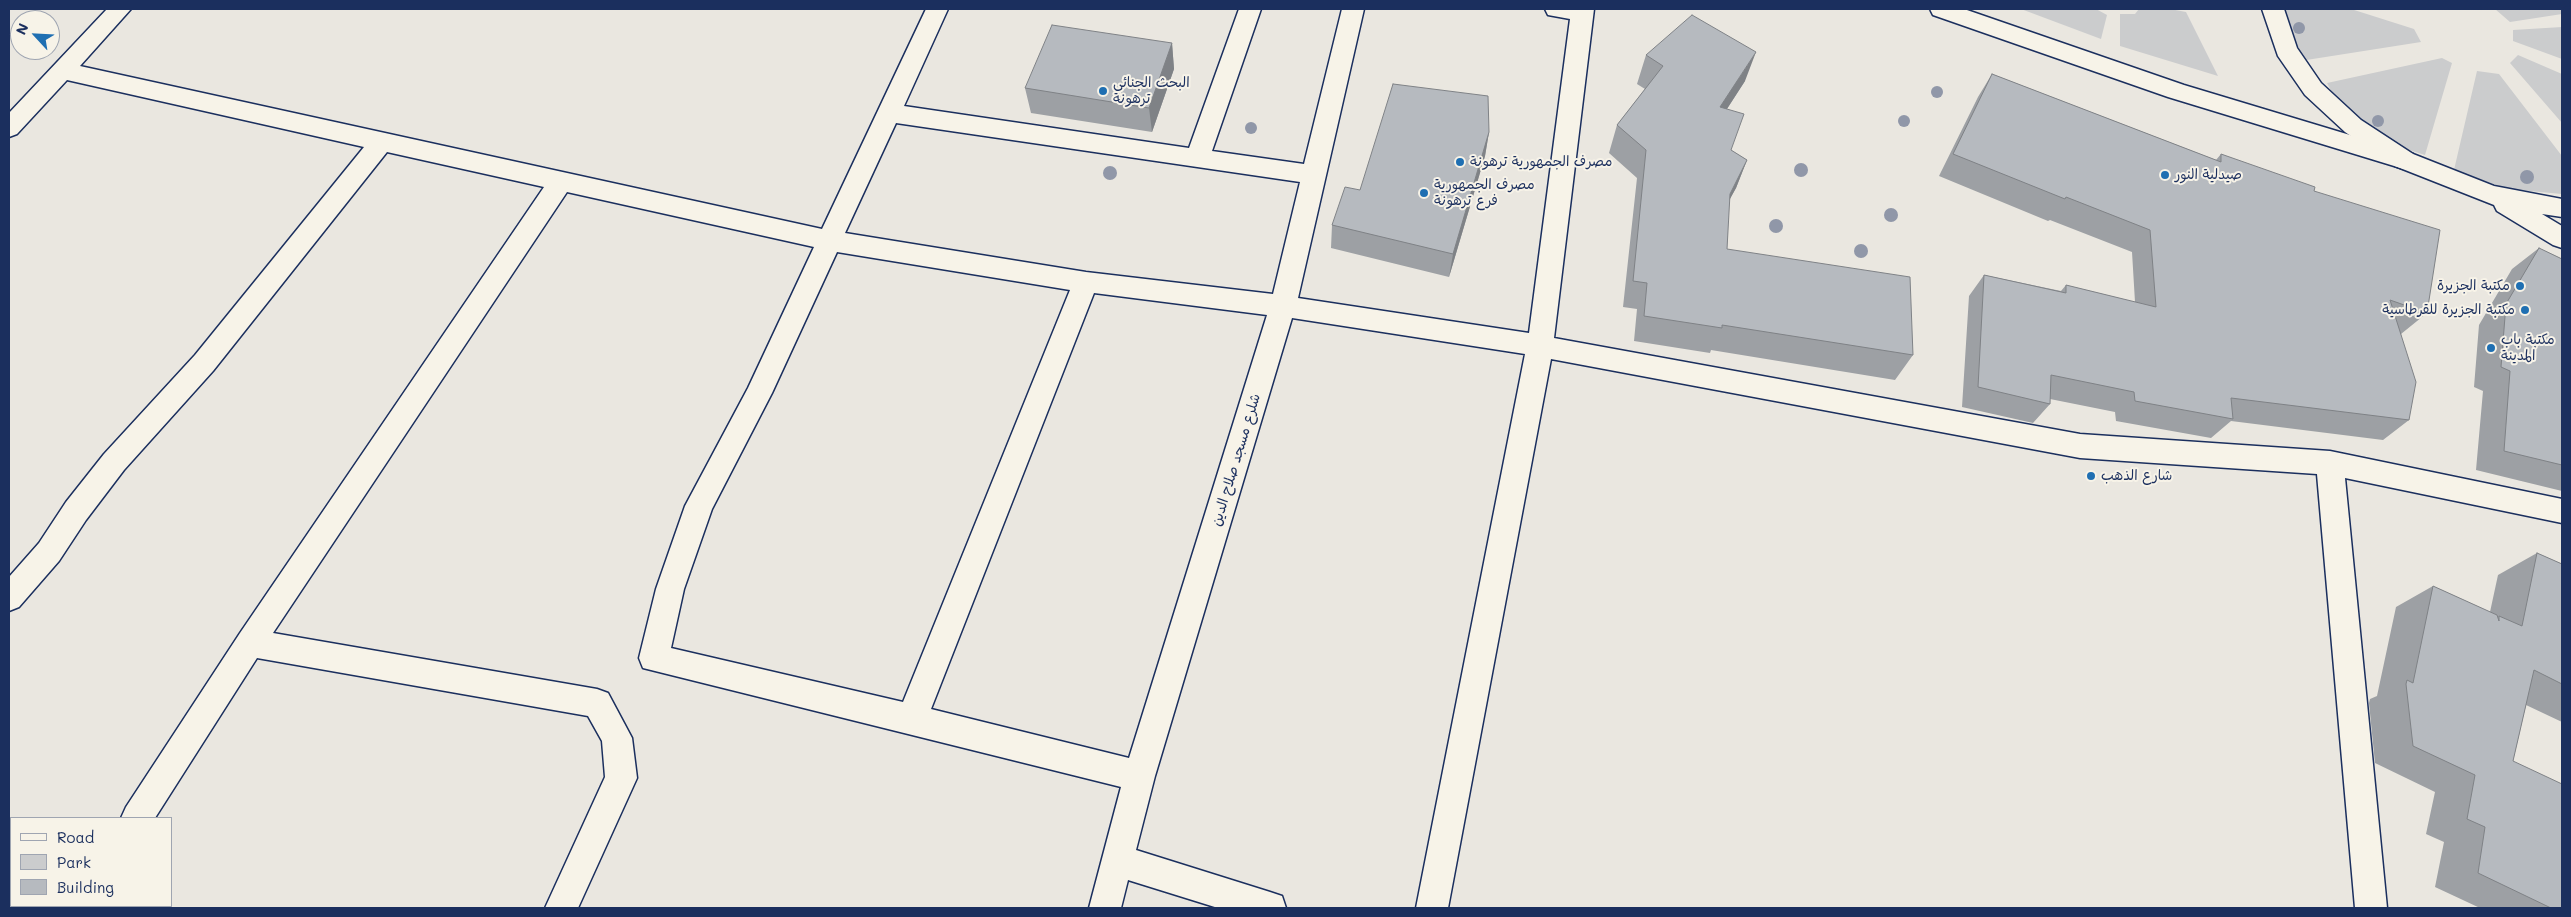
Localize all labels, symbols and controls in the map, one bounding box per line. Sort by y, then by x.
north arrow [10,10,60,60]
text: N [11,20,33,38]
place label: البحث الجنائي ترهونة [1113,75,1190,108]
marker: البحث الجنائي ترهونة [1097,85,1109,97]
place label: مصرف الجمهورية ترهونة [1470,154,1613,170]
marker: مصرف الجمهورية ترهونة [1454,156,1466,168]
place label: صيدلية النور [2175,167,2242,183]
marker: صيدلية النور [2159,169,2171,181]
place label: مصرف الجمهورية فرع ترهونة [1434,177,1535,210]
marker: مصرف الجمهورية فرع ترهونة [1418,187,1430,199]
place label: مكتبة الجزيرة [2437,278,2510,294]
marker: مكتبة الجزيرة [2514,280,2526,292]
place label: مكتبة الجزيرة للقرطاسية [2382,302,2515,318]
marker: مكتبة الجزيرة للقرطاسية [2519,304,2531,316]
place label: مكتبة باب المدينة [2501,332,2555,364]
marker: مكتبة باب المدينة [2485,342,2497,354]
street label: شلرع مسجد صلاح الدين [1208,392,1264,528]
place label: شارع الذهب [2101,468,2172,484]
marker: شارع الذهب [2085,470,2097,482]
legend [10,817,172,907]
text: Road [57,827,94,847]
text: Park [57,852,91,872]
text: Building [57,877,114,897]

